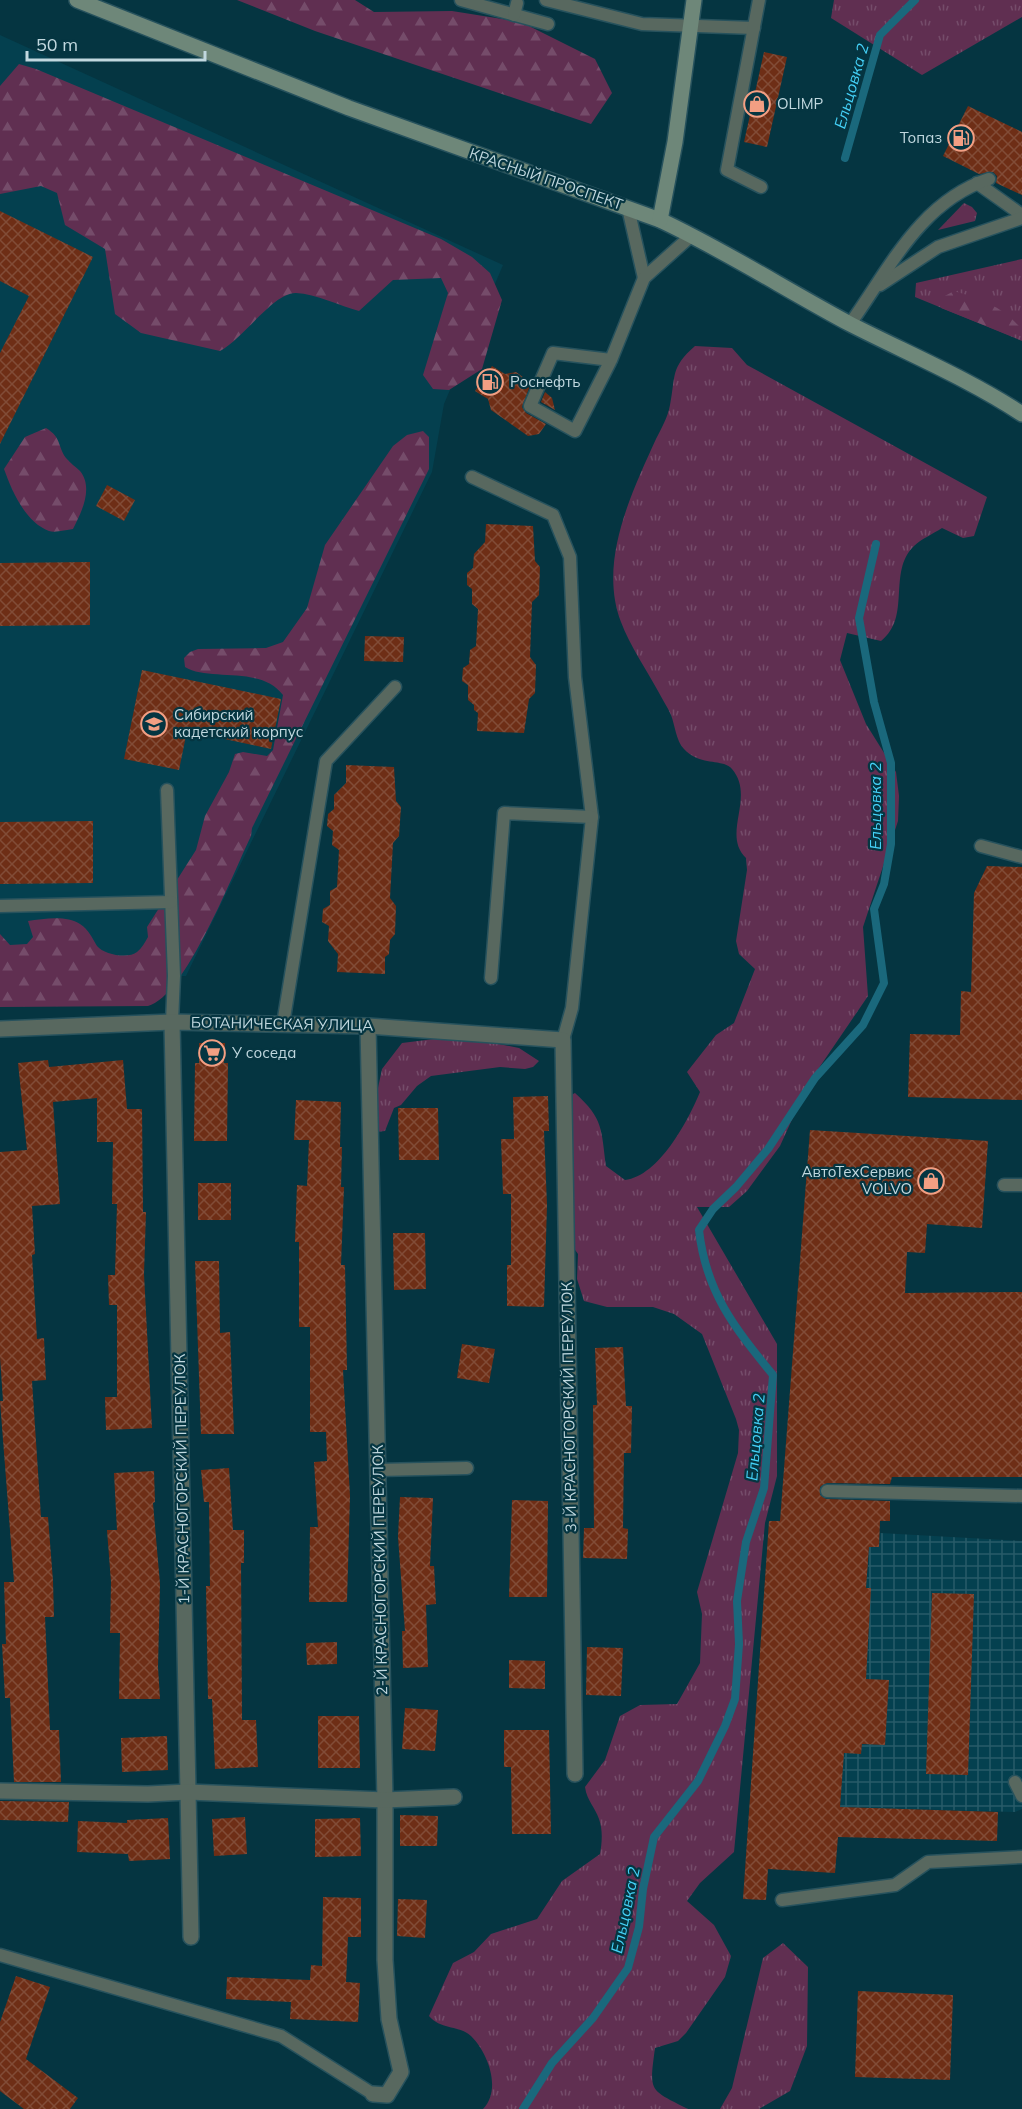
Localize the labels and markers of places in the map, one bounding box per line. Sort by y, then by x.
shop icon: OLIMP [742,89,772,119]
place label: OLIMP [777,94,824,113]
fuel station icon: Топаз [946,123,976,153]
place label: Топаз [900,128,942,147]
fuel station icon: Роснефть [475,367,505,397]
place label: Роснефть [510,372,580,391]
place label: Сибирский кадетский корпус [174,705,303,741]
school or university icon: Сибирский кадетский корпус [139,709,169,739]
supermarket icon: У соседа [197,1038,227,1068]
place label: У соседа [231,1043,296,1062]
place label: АвтоТехСервис VOLVO [802,1162,912,1198]
shop icon: АвтоТехСервис VOLVO [916,1166,946,1196]

